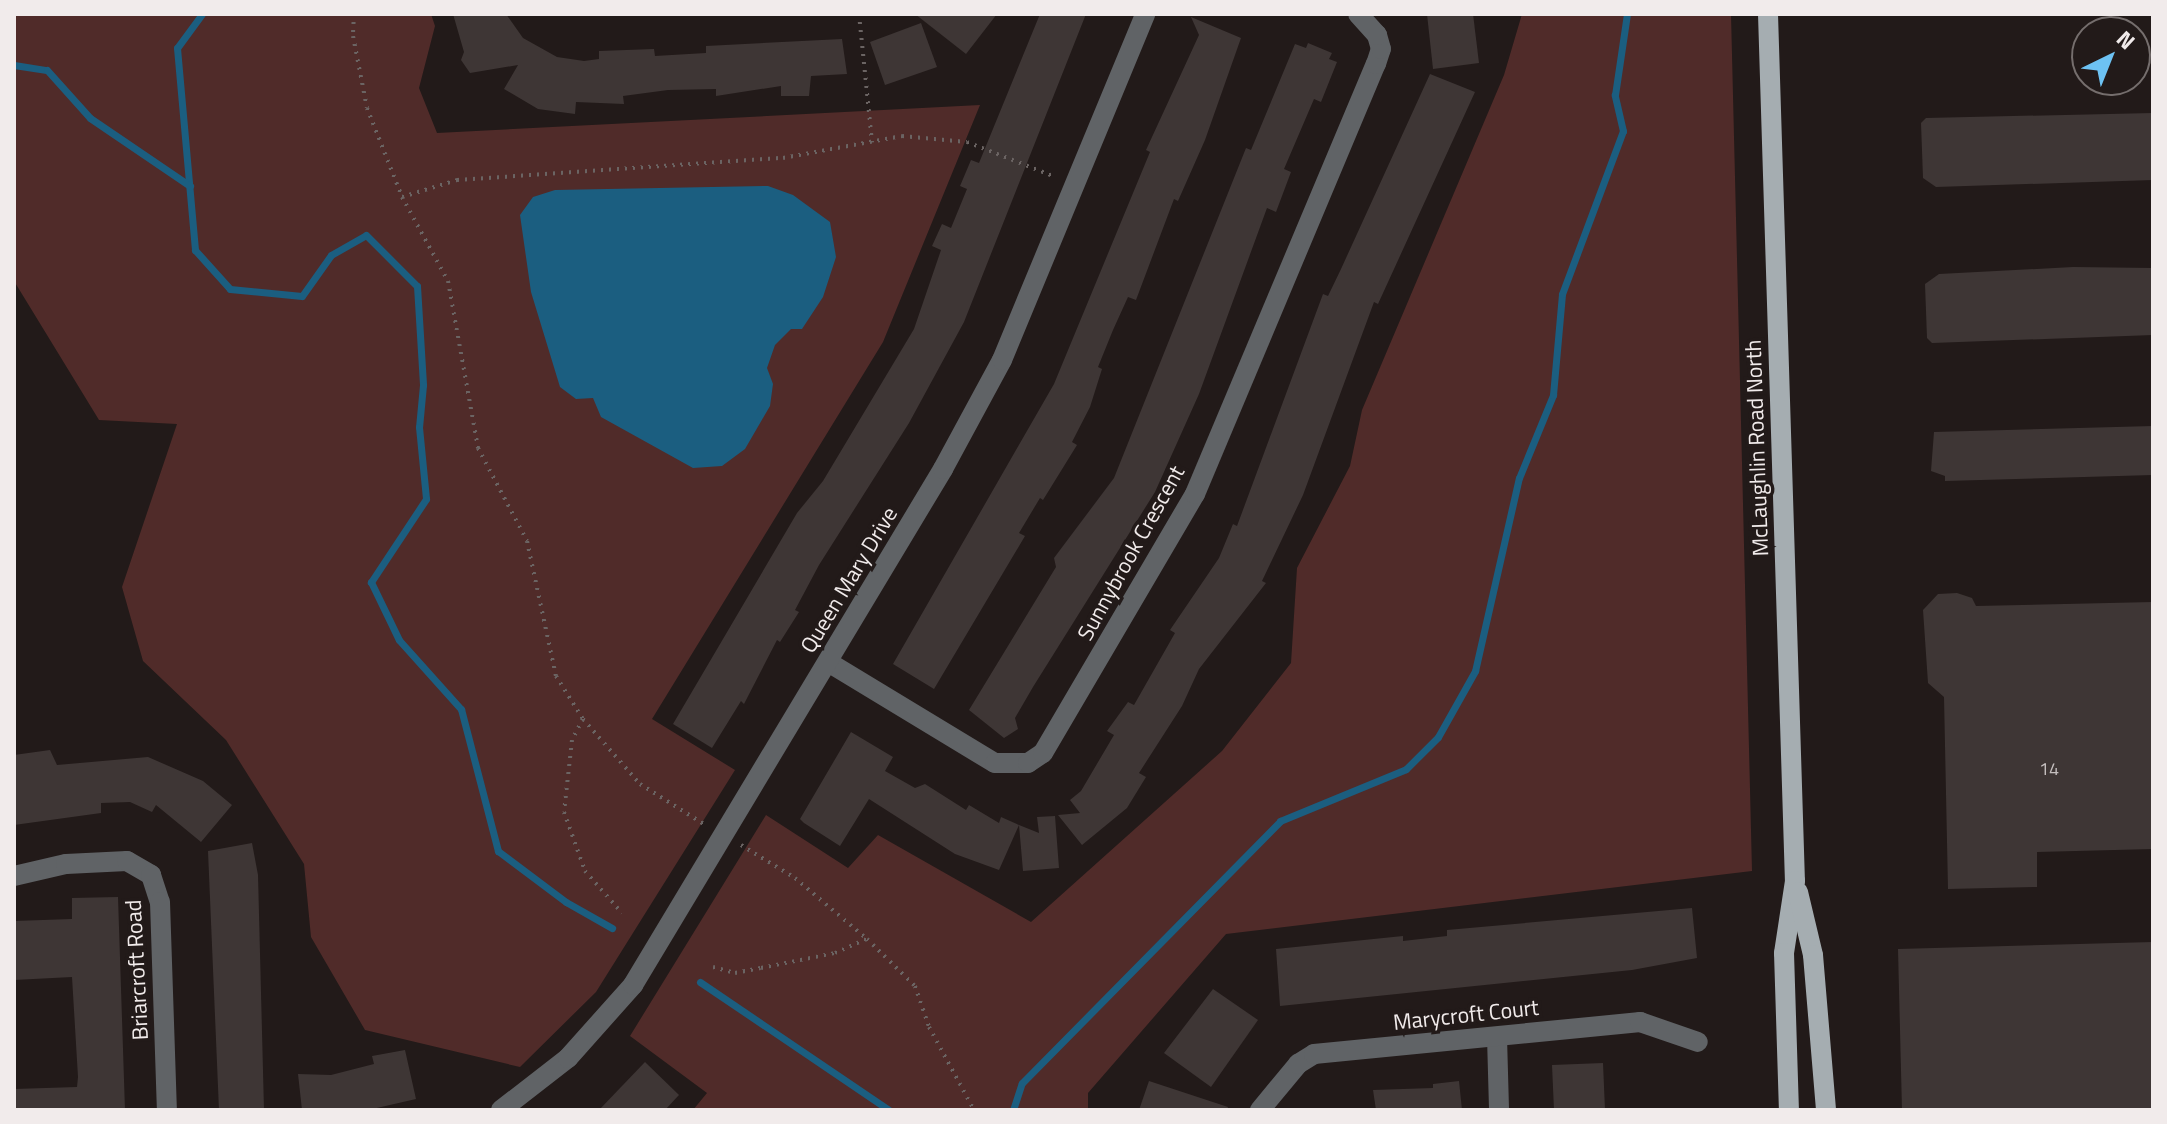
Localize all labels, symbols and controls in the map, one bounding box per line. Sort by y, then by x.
north arrow [2071,16,2151,96]
text: N [2109,22,2143,58]
street label: McLaughlin Road North [1740,339,1774,557]
street label: Sunnybrook Crescent [1072,461,1190,645]
street label: Queen Mary Drive [795,502,903,658]
house number: 14 [2039,758,2059,780]
street label: Briarcroft Road [120,899,154,1041]
street label: Marycroft Court [1392,994,1540,1036]

